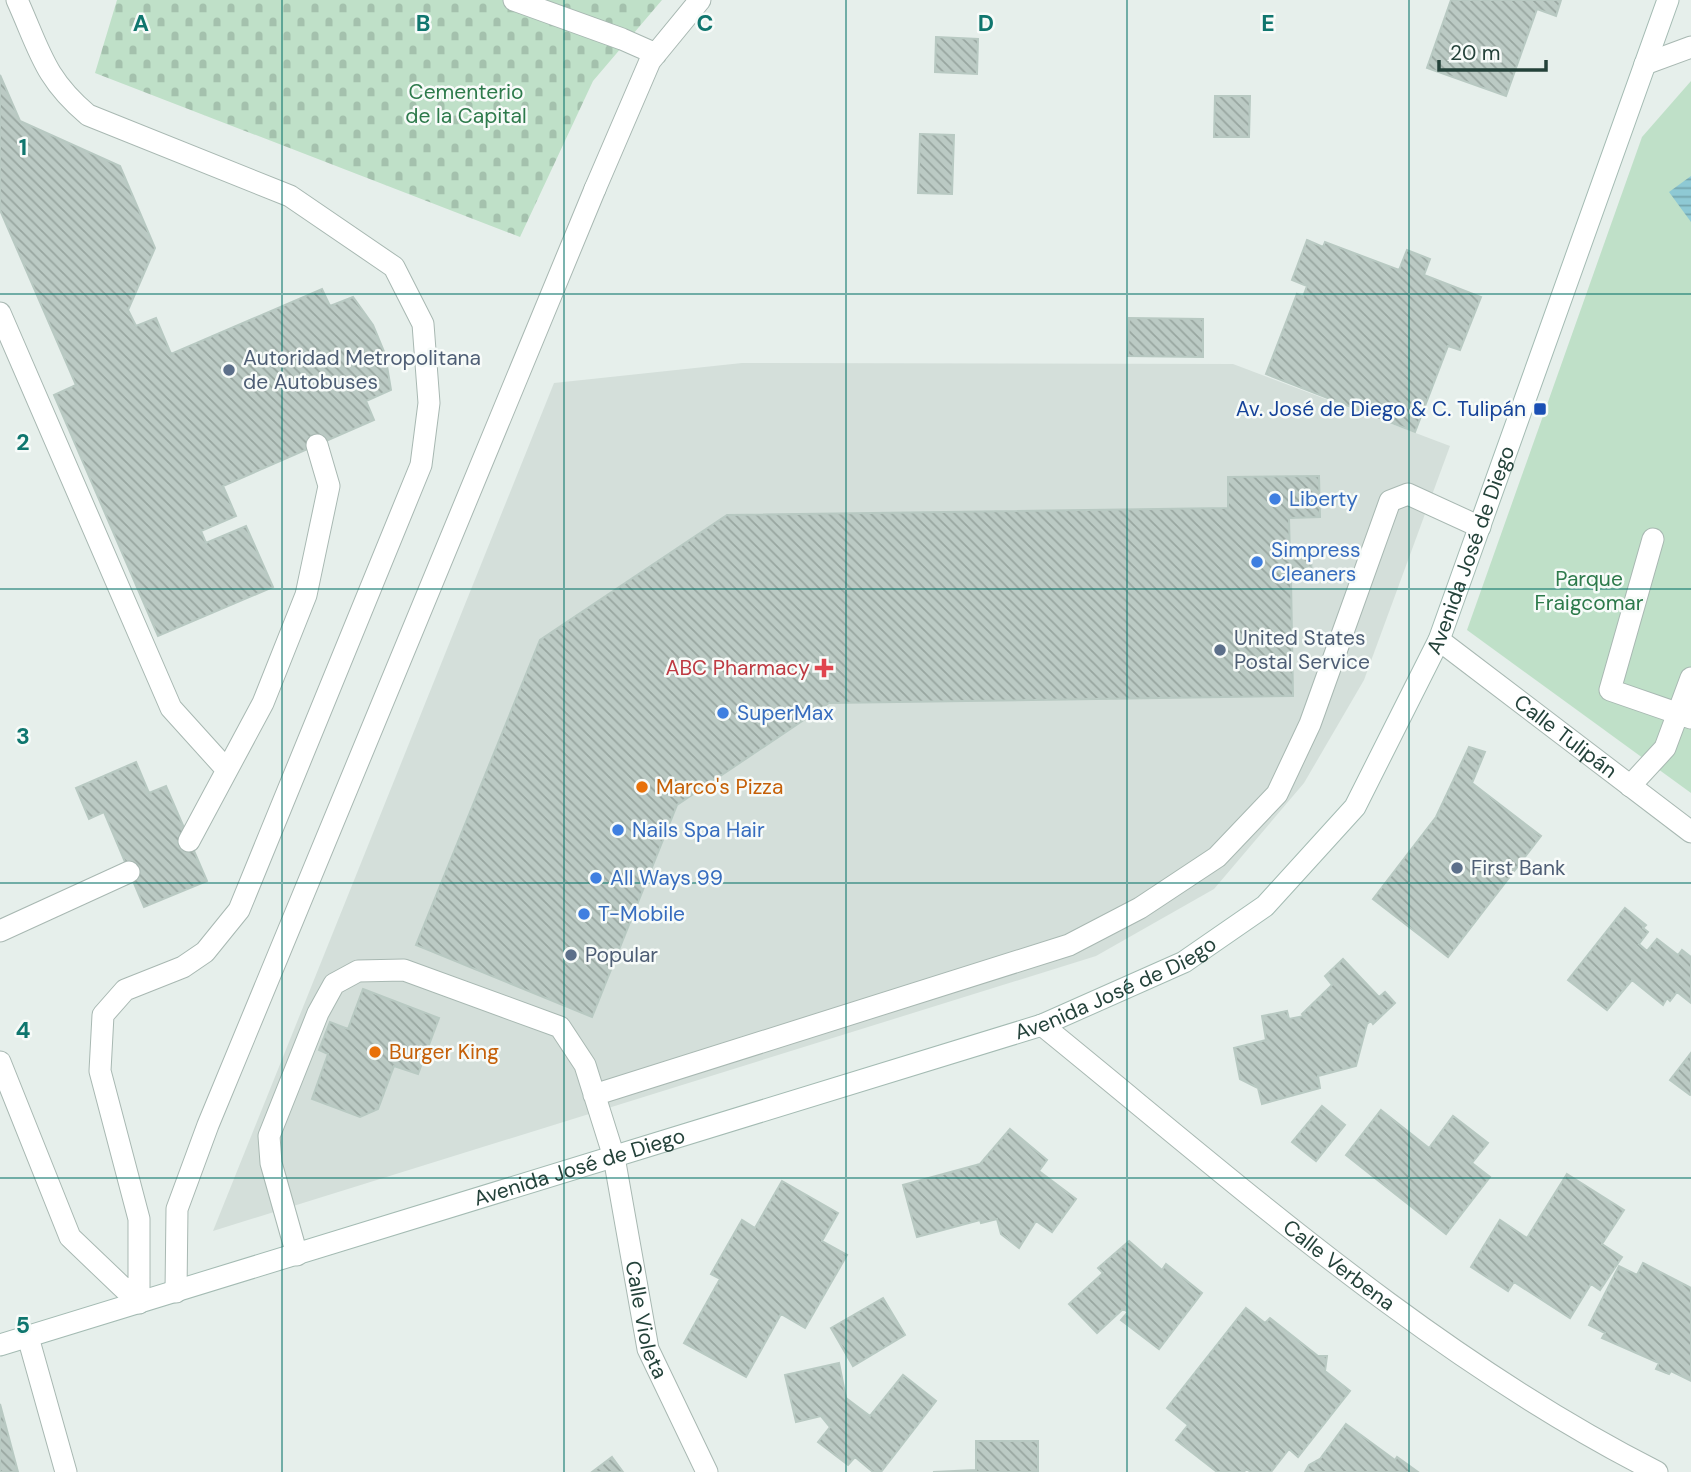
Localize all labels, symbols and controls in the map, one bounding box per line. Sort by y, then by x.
text: A [133,8,149,38]
text: B [416,8,430,38]
text: C [697,8,713,38]
text: D [978,8,994,38]
text: E [1261,8,1275,38]
scale bar [1439,28,1546,72]
text: 20 m [1450,39,1501,67]
park label: Cementerio de la Capital [405,78,527,130]
text: 1 [19,132,27,162]
place label: Autoridad Metropolitana de Autobuses [243,344,481,396]
marker: Autoridad Metropolitana de Autobuses [221,362,237,378]
place label: Av. José de Diego & C. Tulipán [1236,395,1526,423]
marker: Av. José de Diego & C. Tulipán [1532,401,1548,417]
text: 2 [16,427,30,457]
street label: Avenida José de Diego [1420,442,1521,659]
place label: Liberty [1289,485,1358,513]
marker: Liberty [1267,491,1283,507]
place label: Simpress Cleaners [1271,536,1360,588]
marker: Simpress Cleaners [1249,554,1265,570]
park label: Parque Fraigcomar [1534,565,1644,617]
place label: United States Postal Service [1234,624,1370,676]
marker: United States Postal Service [1212,642,1228,658]
place label: ABC Pharmacy [665,654,810,682]
marker: ABC Pharmacy [816,660,832,676]
street label: Calle Tulipán [1508,688,1623,785]
place label: SuperMax [737,699,834,727]
marker: SuperMax [715,705,731,721]
text: 3 [16,721,30,751]
place label: Marco's Pizza [656,773,783,801]
marker: Marco's Pizza [634,779,650,795]
place label: Nails Spa Hair [632,816,765,844]
marker: Nails Spa Hair [610,822,626,838]
place label: First Bank [1471,854,1566,882]
marker: First Bank [1449,860,1465,876]
place label: All Ways 99 [610,864,723,892]
marker: All Ways 99 [588,870,604,886]
place label: T-Mobile [598,900,685,928]
marker: T-Mobile [576,906,592,922]
street label: Avenida José de Diego [1011,930,1222,1047]
place label: Popular [585,941,658,969]
marker: Popular [563,947,579,963]
text: 4 [16,1015,31,1045]
place label: Burger King [389,1038,499,1066]
marker: Burger King [367,1044,383,1060]
street label: Avenida José de Diego [470,1121,688,1213]
street label: Calle Verbena [1277,1213,1401,1317]
street label: Calle Violeta [619,1258,674,1383]
text: 5 [16,1310,30,1340]

